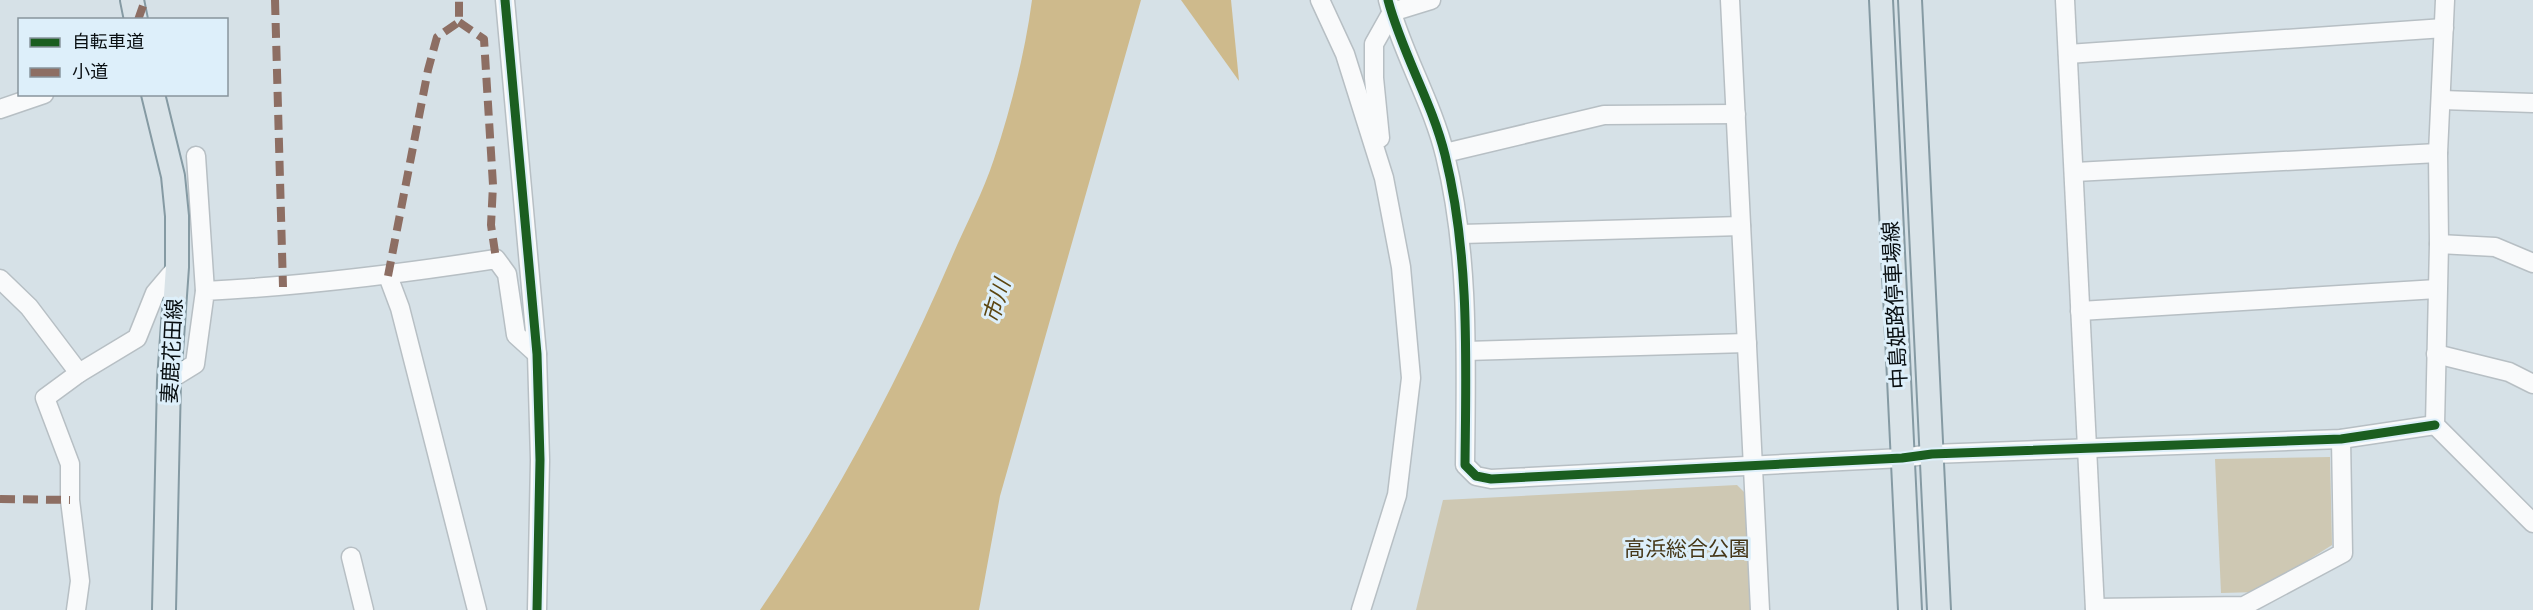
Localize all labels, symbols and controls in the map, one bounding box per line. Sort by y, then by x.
legend [18,18,228,96]
text: 自転車道 [72,30,144,54]
text: 小道 [72,60,108,84]
street label: 中島姫路停車場線 [1877,220,1913,390]
water label: 市川 [976,274,1017,326]
street label: 妻鹿花田線 [155,298,189,404]
park label: 高浜総合公園 [1624,535,1750,563]

